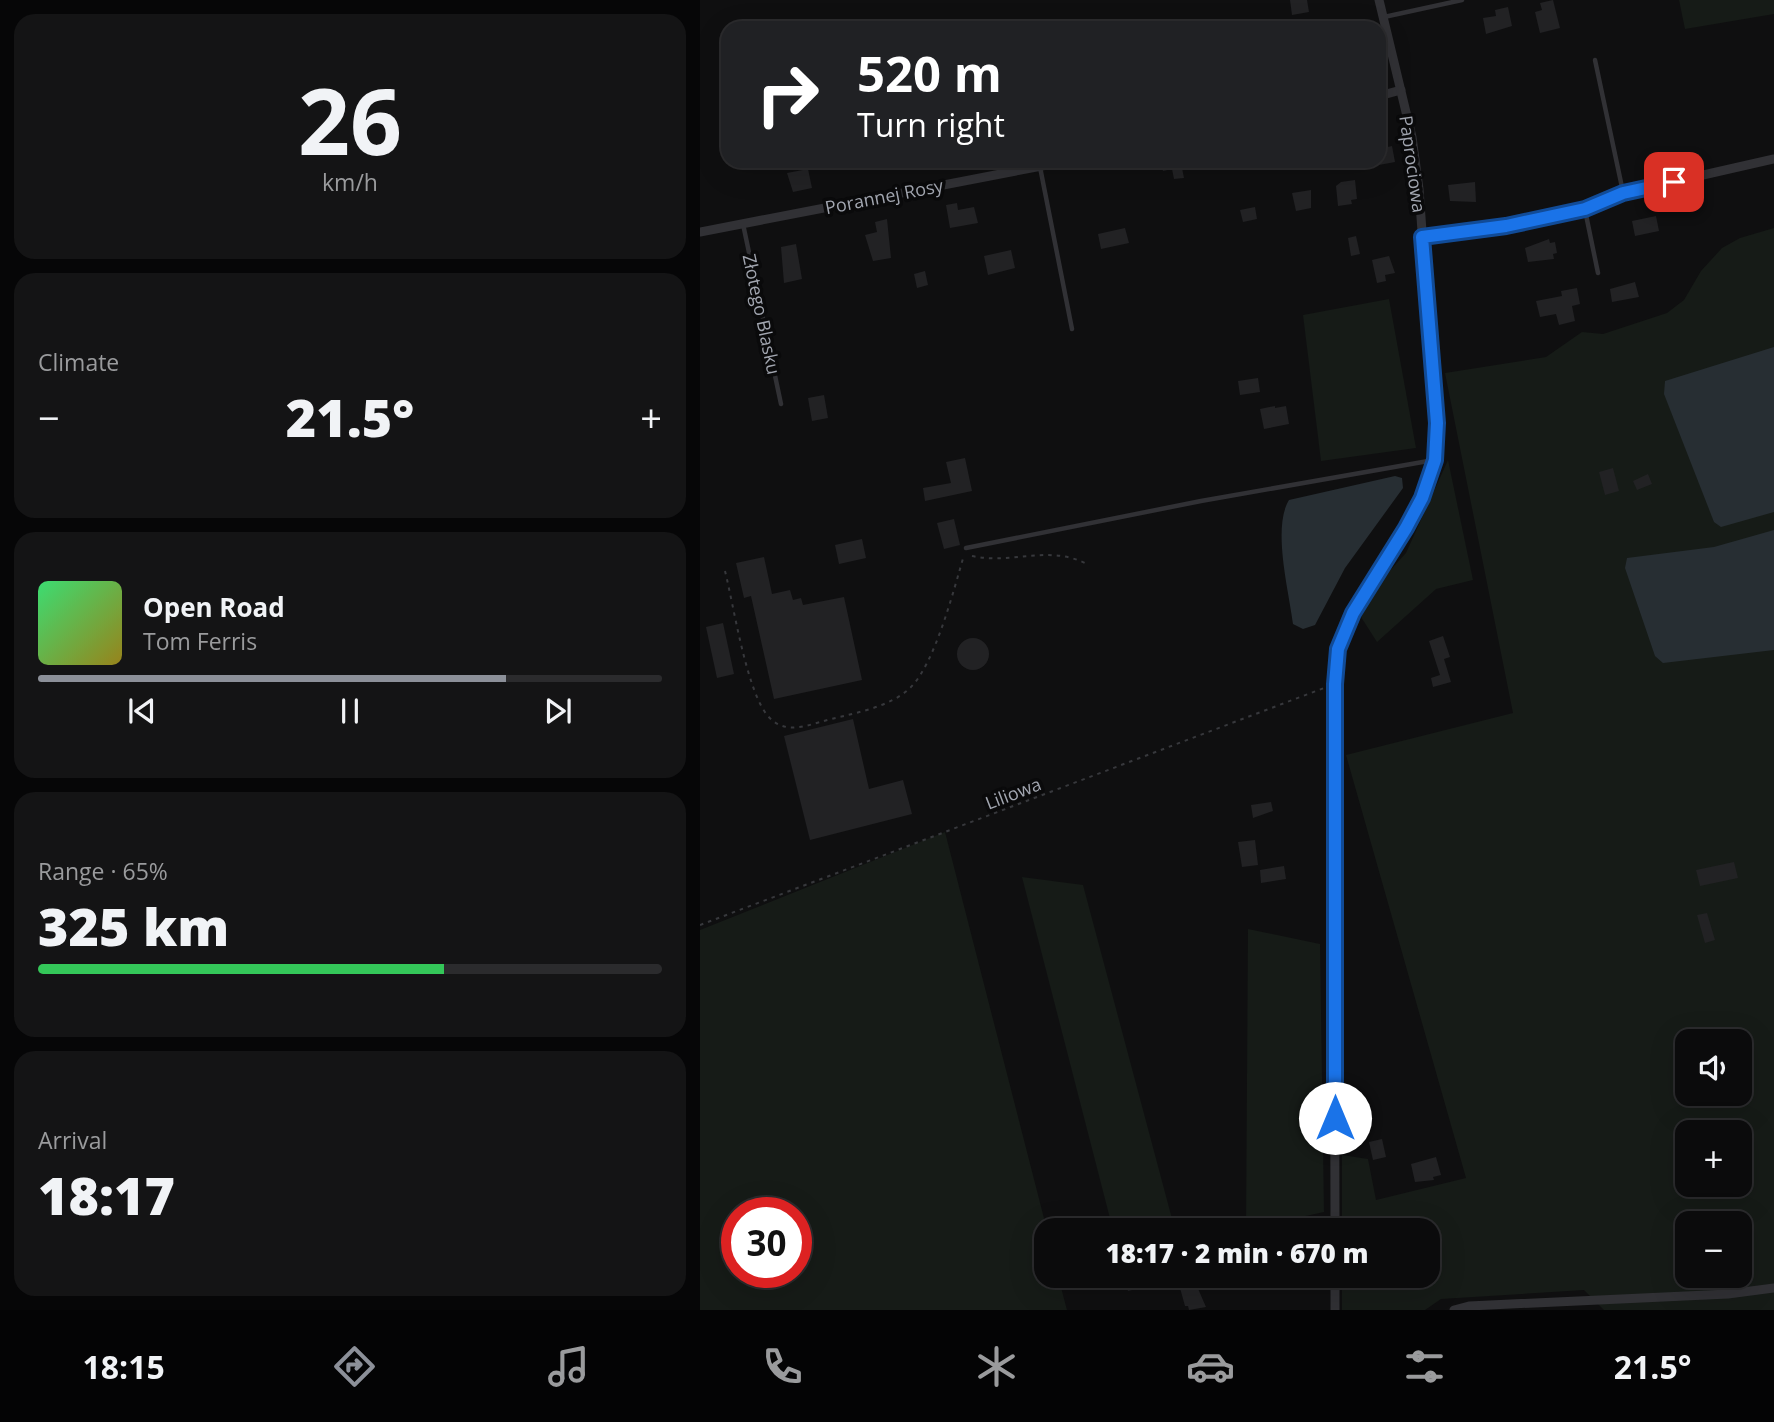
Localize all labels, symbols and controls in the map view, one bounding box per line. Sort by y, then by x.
text: 520 m [857,40,1002,106]
icon: right [742,49,833,140]
text: 26 [298,58,402,182]
text: Turn right [857,103,1005,146]
street label: Paprociowa [1394,114,1432,214]
pin [1644,152,1704,212]
icon: arrive [1655,163,1693,201]
text: km/h [322,166,378,198]
street label: Porannej Rosy [823,173,946,219]
street label: Złotego Blasku [738,251,786,377]
text: Climate [38,346,119,378]
text: 21.5° [286,381,414,452]
text: − [38,391,60,443]
text: + [640,391,662,443]
text: Open Road [143,589,285,625]
text: Tom Ferris [143,625,257,657]
icon: previous [123,692,161,730]
icon: pause [331,692,369,730]
icon: next [539,692,577,730]
street label: Liliowa [982,771,1044,815]
text: Range · 65% [38,855,168,887]
text: 325 km [38,890,229,961]
map controls [1675,1029,1752,1288]
button: sound [1675,1029,1752,1106]
position arrow [1298,1081,1372,1155]
button: + [1675,1120,1752,1197]
text: Arrival [38,1124,107,1156]
text: 18:17 [38,1159,175,1230]
speed limit sign: 30 [721,1197,812,1288]
button: − [1675,1211,1752,1288]
text: 18:17 · 2 min · 670 m [1106,1235,1368,1271]
icon: directions [330,1342,379,1391]
icon: music [544,1342,593,1391]
icon: phone [758,1342,807,1391]
icon: climate [972,1342,1021,1391]
icon: car [1186,1342,1235,1391]
icon: filters [1400,1342,1449,1391]
text: 18:15 [82,1345,165,1388]
text: 21.5° [1614,1345,1691,1388]

